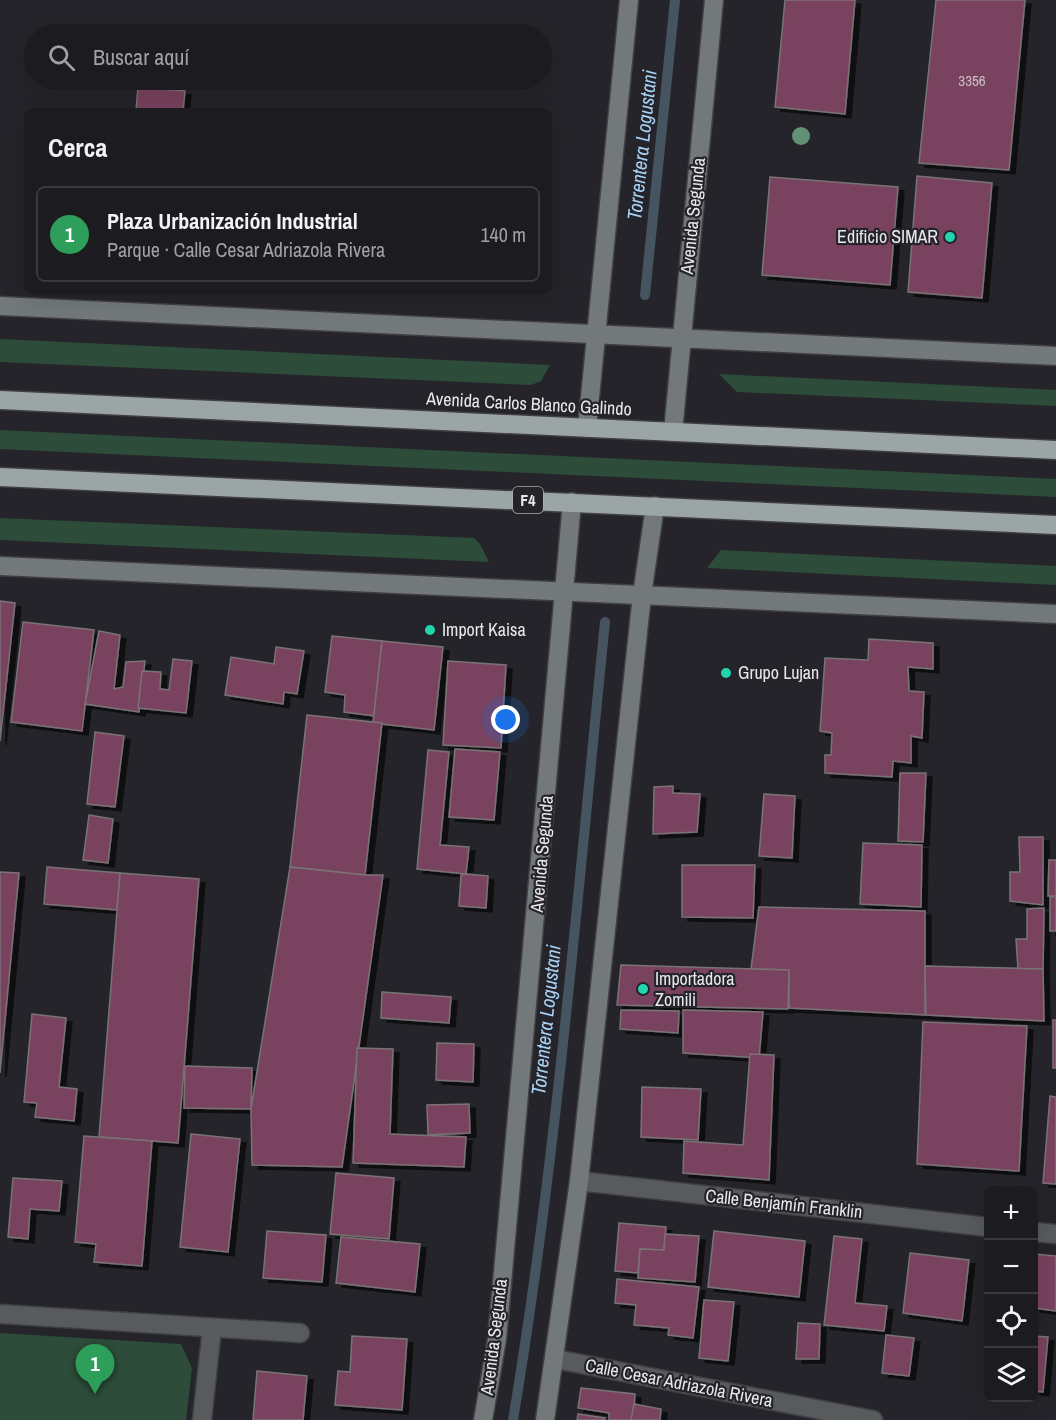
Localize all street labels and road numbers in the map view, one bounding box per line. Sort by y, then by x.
street label: Avenida Segunda [674,156,711,276]
street label: Avenida Carlos Blanco Galindo [425,386,632,421]
road number: F4 [513,487,543,513]
street label: Avenida Segunda [524,795,559,914]
street label: Calle Benjamín Franklin [704,1183,864,1224]
street label: Avenida Segunda [474,1277,513,1398]
street label: Calle Cesar Adriazola Rivera [583,1352,775,1413]

